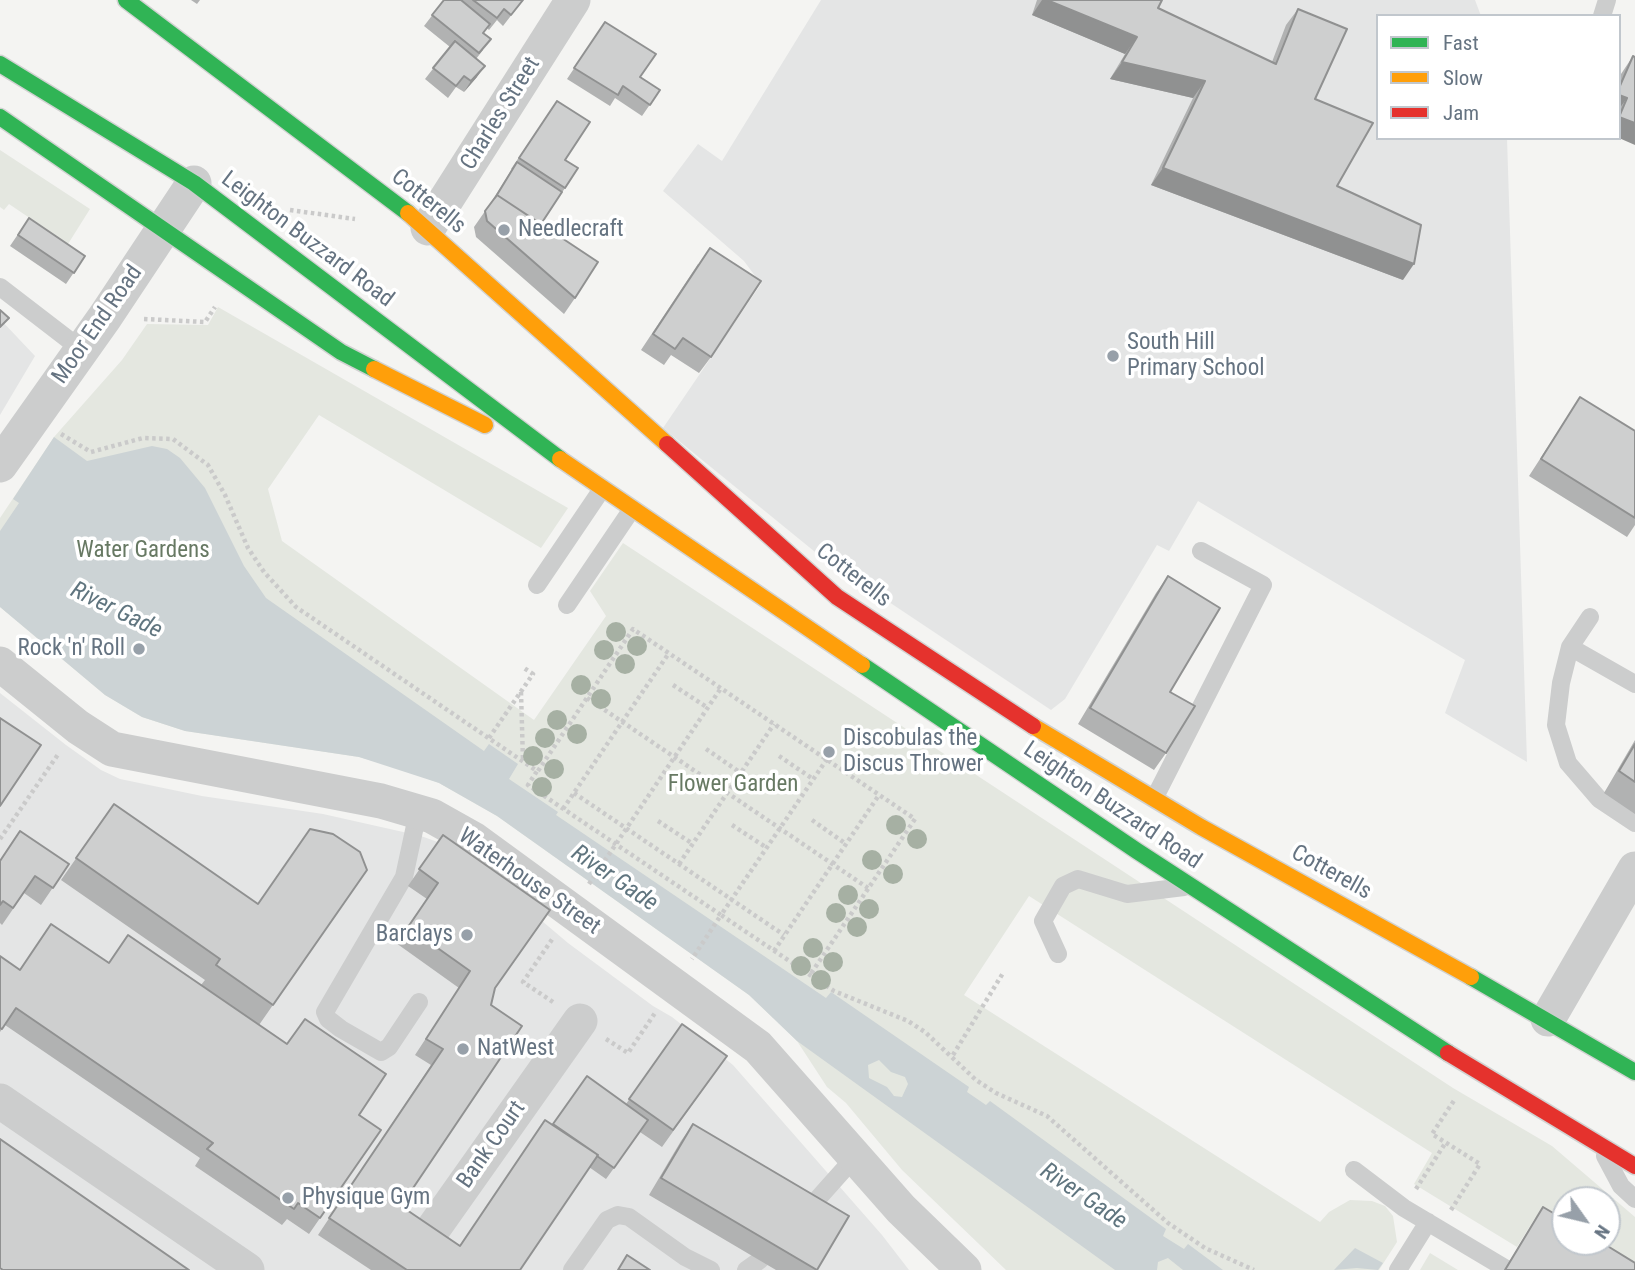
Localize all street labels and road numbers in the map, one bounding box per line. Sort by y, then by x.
street label: Charles Street [455,52,547,176]
street label: Cotterells [385,164,471,240]
street label: Leighton Buzzard Road [215,166,399,314]
street label: Moor End Road [47,260,149,390]
street label: Cotterells [810,538,896,614]
street label: Leighton Buzzard Road [1018,736,1206,876]
street label: Waterhouse Street [453,823,605,941]
street label: Cotterells [1286,840,1376,906]
street label: Bank Court [452,1096,532,1194]

